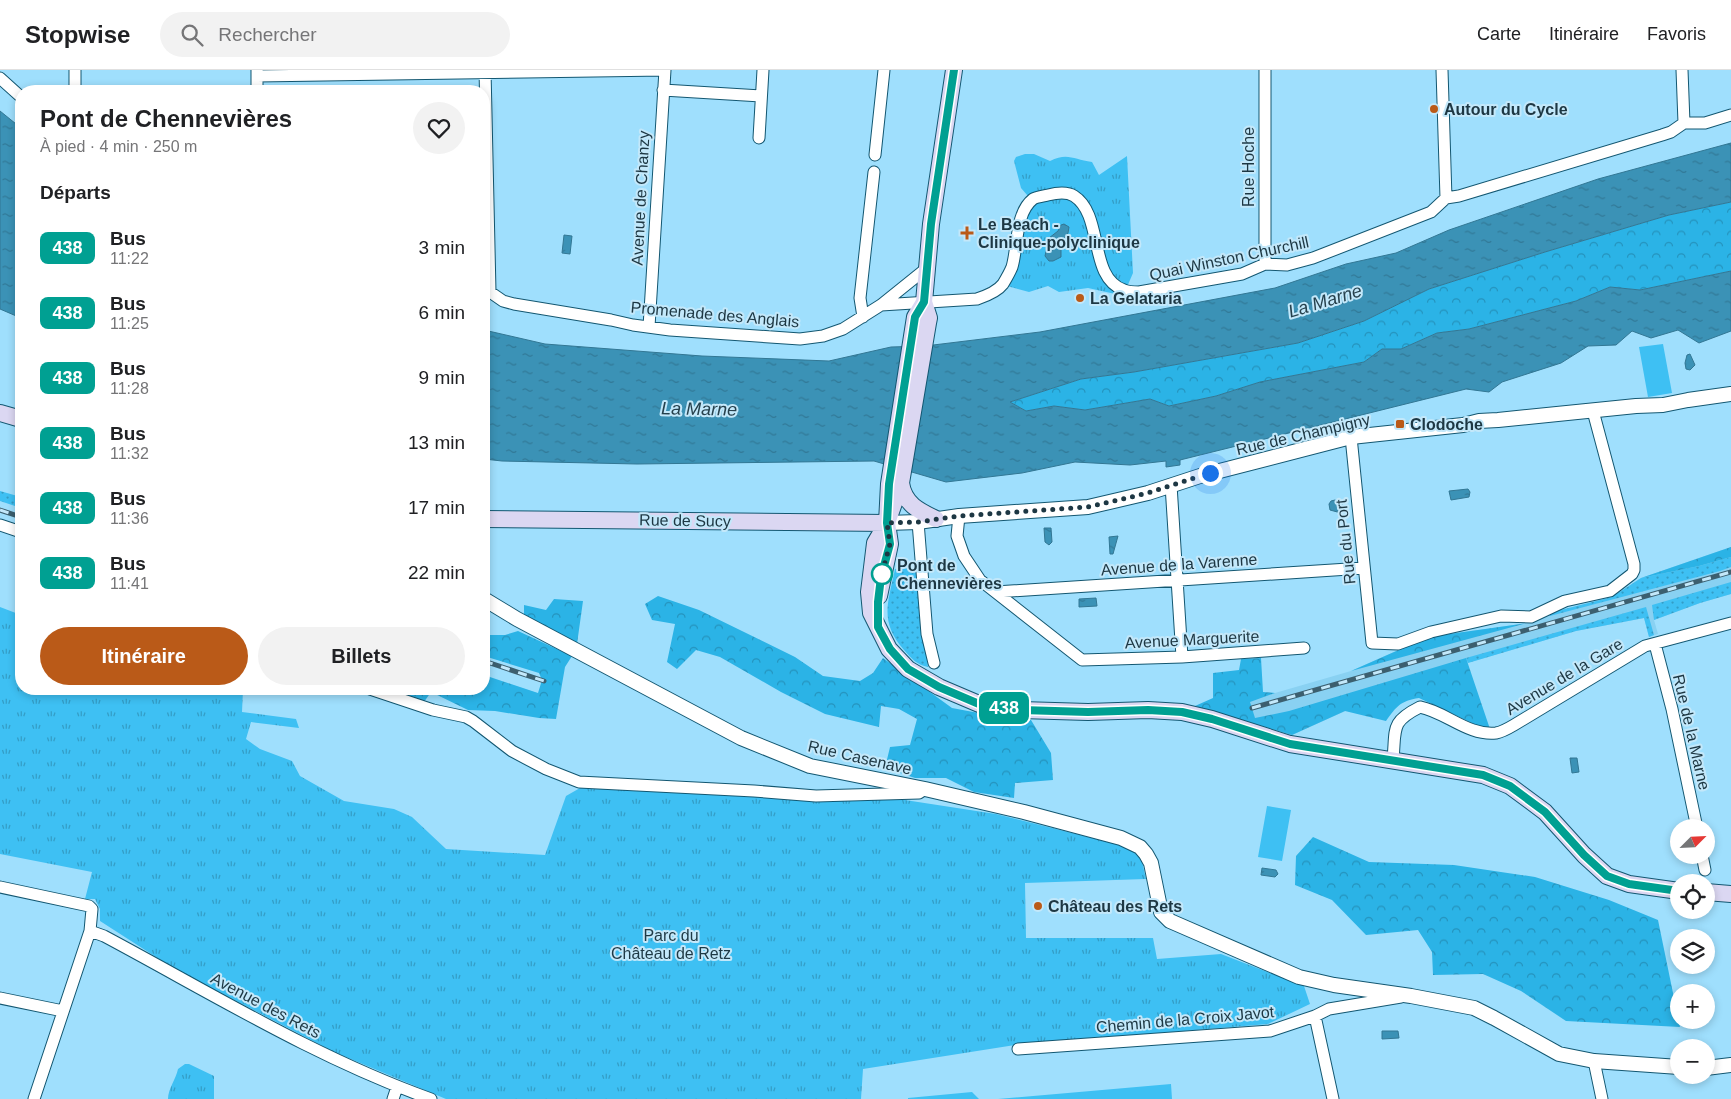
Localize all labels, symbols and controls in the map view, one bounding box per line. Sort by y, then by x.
search box [160,12,510,57]
text: Stopwise [25,21,130,48]
icon: search [178,21,206,49]
text: Rechercher [218,24,317,45]
text: Carte [1477,24,1521,44]
text: Itinéraire [1549,24,1619,44]
text: Favoris [1647,24,1706,44]
place label: Autour du Cycle [1444,101,1568,118]
button: heart [413,102,465,154]
marker: Autour du Cycle [1428,103,1440,115]
text: Pont de Chennevières [40,105,292,132]
street label: Rue Hoche [1240,127,1257,207]
street label: Avenue de Chanzy [628,130,653,266]
text: À pied · 4 min · 250 m [40,138,197,155]
text: Départs [40,182,111,203]
place label: Le Beach - Clinique-polyclinique [978,216,1140,251]
marker: Le Beach - Clinique-polyclinique [960,226,974,240]
text: Bus [110,228,146,249]
street label: Quai Winston Churchill [1148,233,1310,284]
text: 3 min [419,237,465,258]
text: 438 [52,238,83,258]
text: 11:22 [110,250,149,267]
water label: La Marne [1286,280,1364,322]
place label: La Gelataria [1090,290,1182,307]
marker: La Gelataria [1074,292,1086,304]
text: Bus [110,293,146,314]
street label: Promenade des Anglais [630,299,800,330]
text: 6 min [419,302,465,323]
text: 438 [52,303,83,323]
text: 11:25 [110,315,149,332]
text: Bus [110,358,146,379]
text: 9 min [419,367,465,388]
text: 438 [52,368,83,388]
text: 11:28 [110,380,149,397]
water label: La Marne [661,398,737,420]
street label: Rue de Champigny [1234,411,1372,458]
place label: Clodoche [1410,416,1483,433]
marker: Clodoche [1394,418,1406,430]
text: Bus [110,423,146,444]
text: 13 min [408,432,465,453]
text: 438 [52,433,83,453]
text: 11:32 [110,445,149,462]
your location [1198,461,1223,486]
text: Bus [110,488,146,509]
text: 17 min [408,497,465,518]
text: 438 [52,498,83,518]
street label: Rue du Port [1333,498,1358,585]
text: 11:36 [110,510,149,527]
street label: Rue de Sucy [639,511,731,530]
street label: Avenue de la Varenne [1100,551,1258,578]
text: Bus [110,553,146,574]
place label: Pont de Chennevières [897,557,1002,592]
text: 22 min [408,562,465,583]
text: 438 [52,563,83,583]
marker: Pont de Chennevières [871,563,893,585]
text: 11:41 [110,575,149,592]
button: Itinéraire [40,627,248,685]
button: Billets [258,627,465,685]
street label: Avenue Marguerite [1124,627,1260,652]
street label: Avenue de la Gare [1503,635,1626,718]
street label: Rue de la Marne [1670,673,1713,792]
line badge: 438 [975,692,1033,724]
text: 438 [989,698,1019,718]
street label: Rue Casenave [806,737,913,778]
north arrow [1670,819,1715,864]
map controls [1670,819,1715,1084]
button: locate [1670,874,1715,919]
place label: Château des Rets [1048,898,1182,915]
marker: Château des Rets [1032,900,1044,912]
park label: Parc du Château de Retz [611,927,731,962]
button: layers [1670,929,1715,974]
street label: Avenue des Rets [208,969,323,1041]
button: + [1670,984,1715,1029]
street label: Chemin de la Croix Javot [1095,1003,1275,1036]
button: − [1670,1039,1715,1084]

